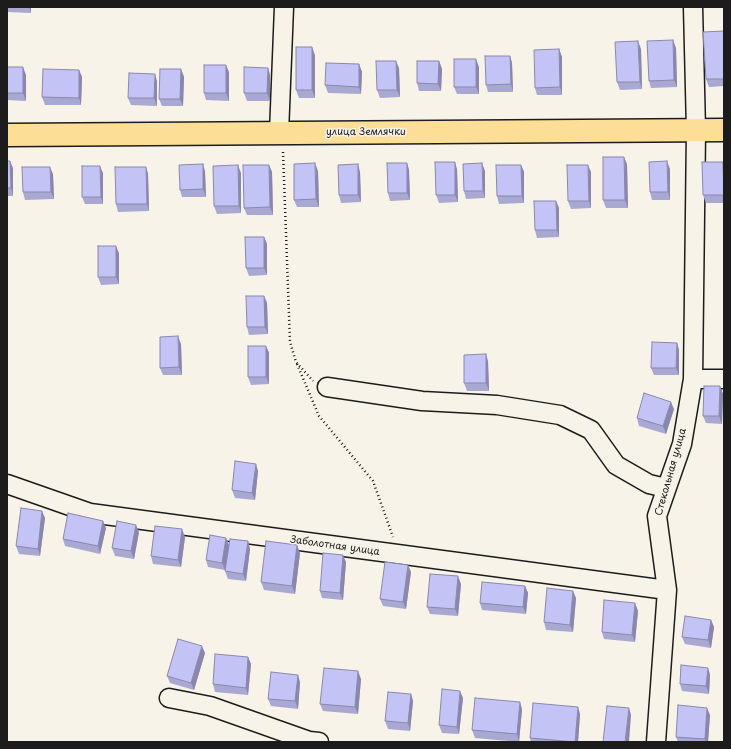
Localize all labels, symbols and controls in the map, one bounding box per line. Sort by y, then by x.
street label: улица Землячки [326,126,406,138]
street label: Стекольная улица [653,427,689,517]
street label: Заболотная улица [289,534,381,558]

